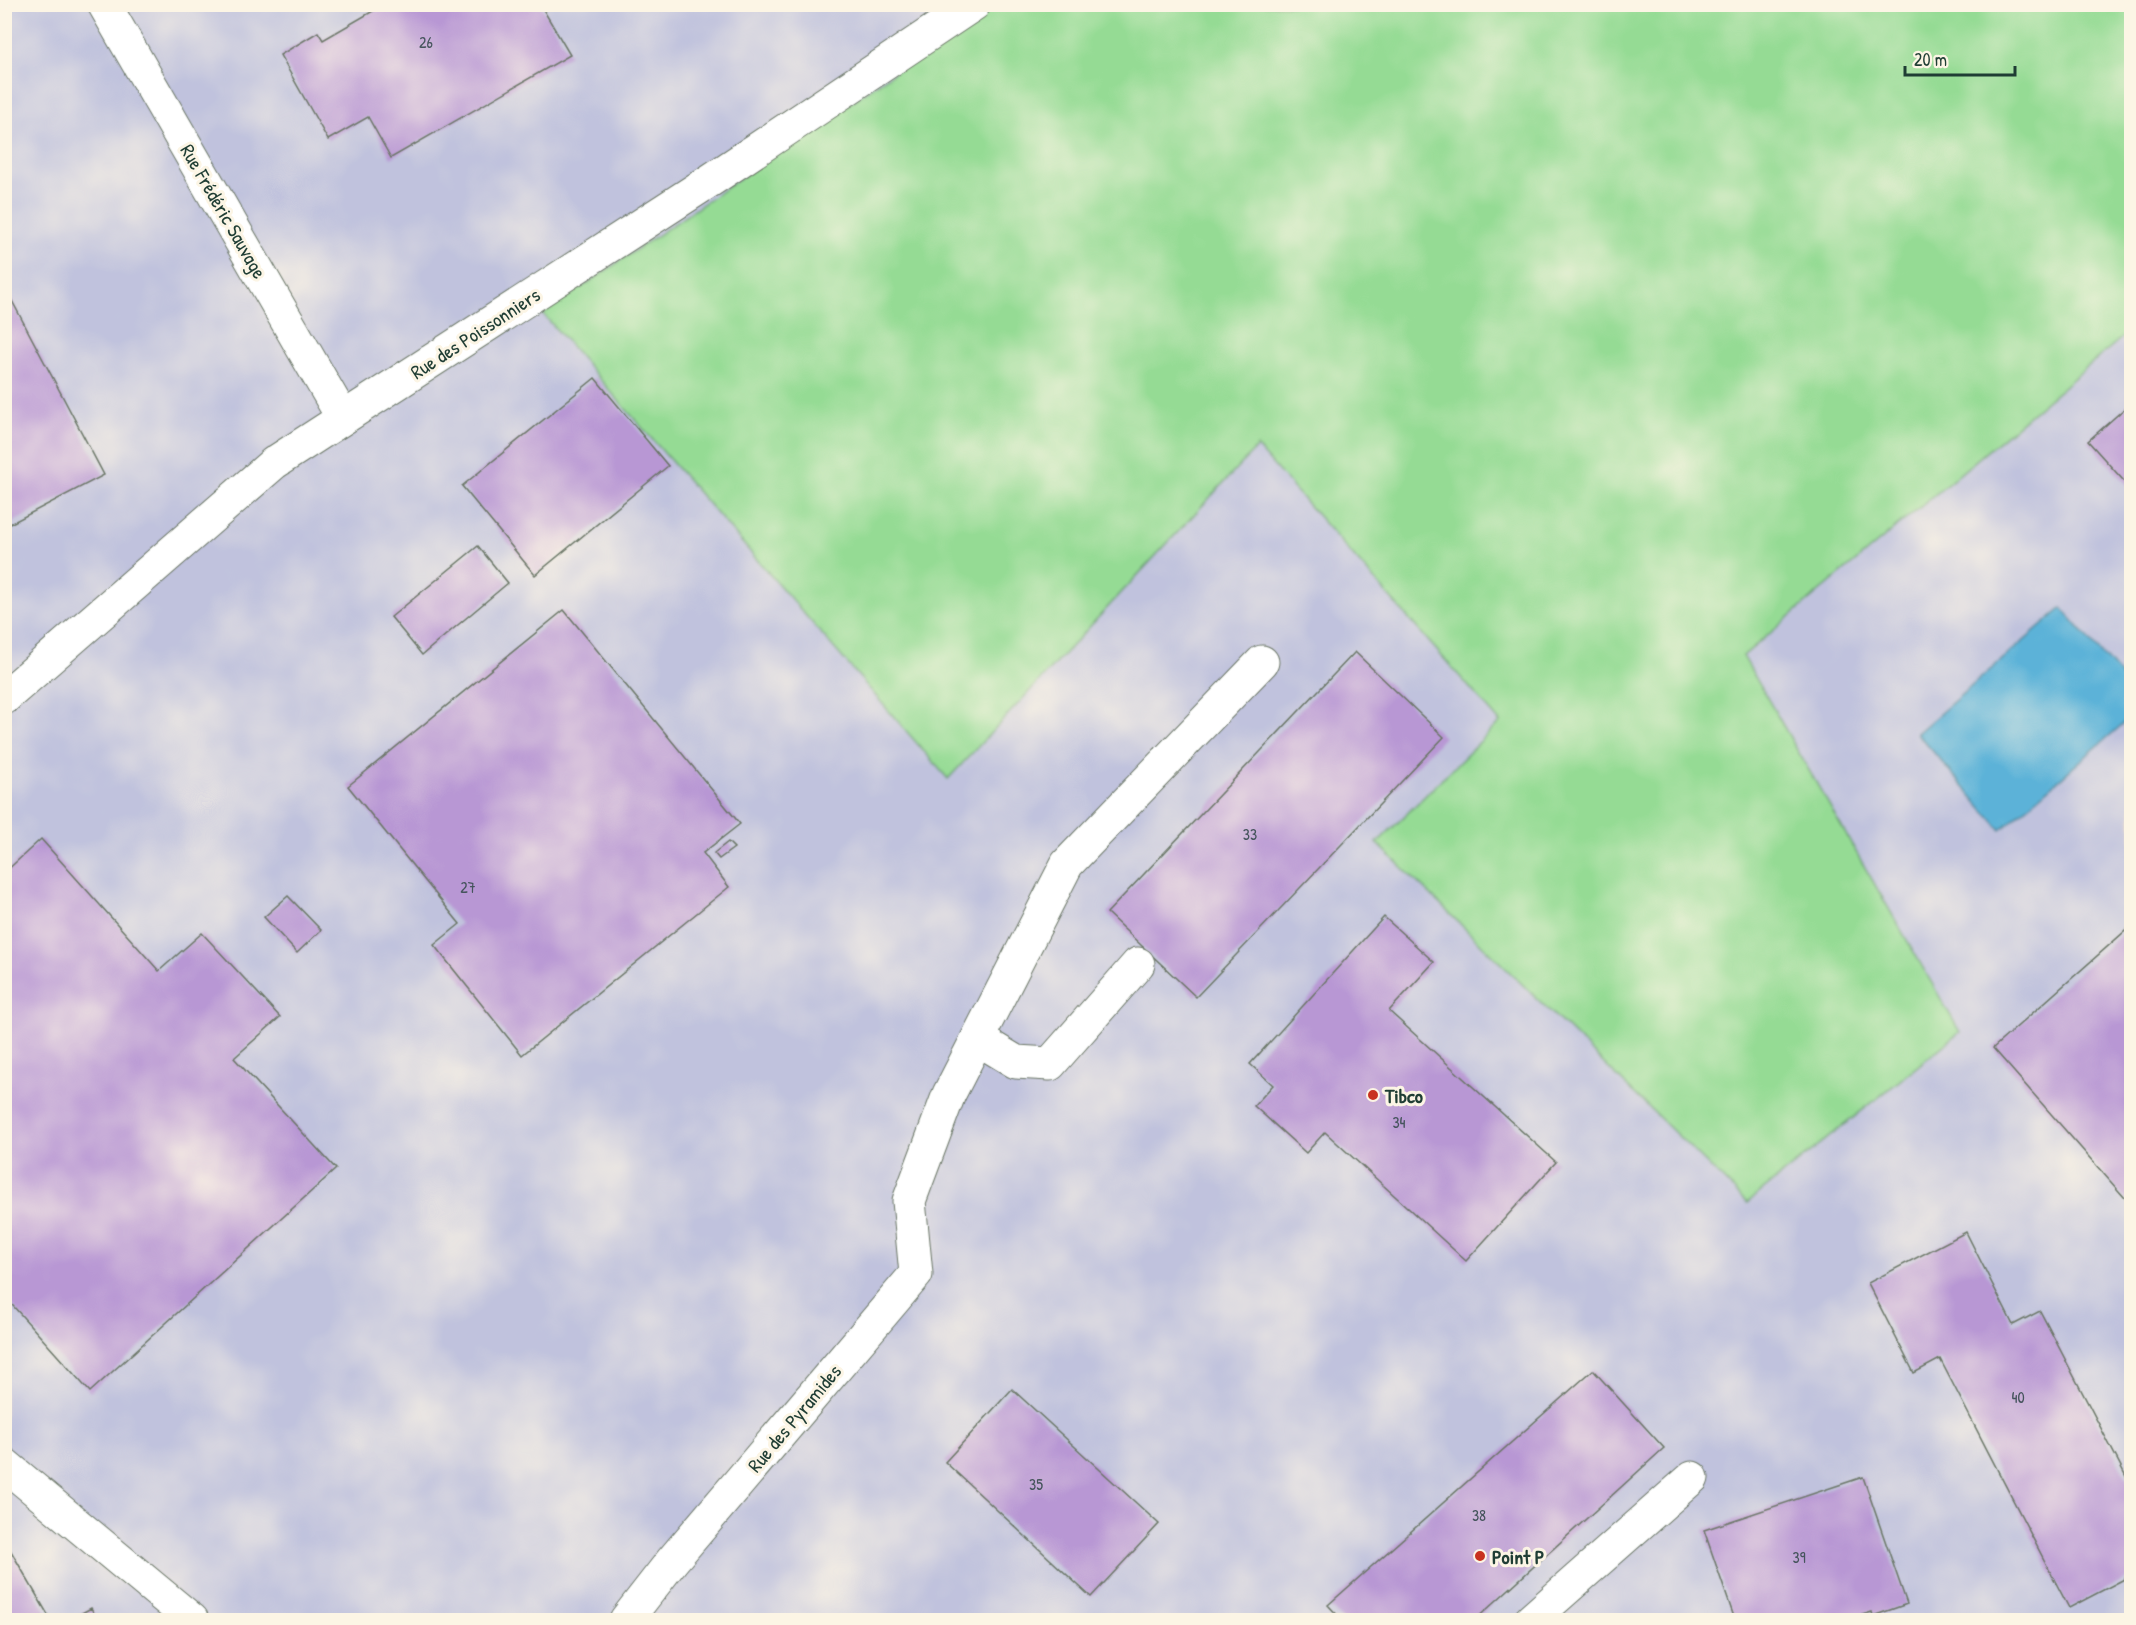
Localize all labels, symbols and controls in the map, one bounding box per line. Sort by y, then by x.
house number: 26 [419,31,433,53]
scale bar [1905,39,2014,77]
text: 20 m [1914,47,1947,72]
street label: Rue Frédéric Sauvage [175,139,273,283]
street label: Rue des Poissonniers [405,281,545,385]
house number: 33 [1243,823,1257,845]
house number: 27 [460,876,476,898]
place label: Tibco [1384,1082,1423,1109]
marker: Tibco [1366,1088,1380,1102]
house number: 34 [1392,1111,1406,1133]
street label: Rue des Pyramides [741,1358,847,1478]
house number: 40 [2011,1386,2025,1408]
house number: 35 [1029,1473,1043,1495]
house number: 38 [1472,1504,1486,1526]
place label: Point P [1492,1543,1544,1570]
house number: 39 [1792,1546,1806,1568]
marker: Point P [1473,1549,1487,1563]

